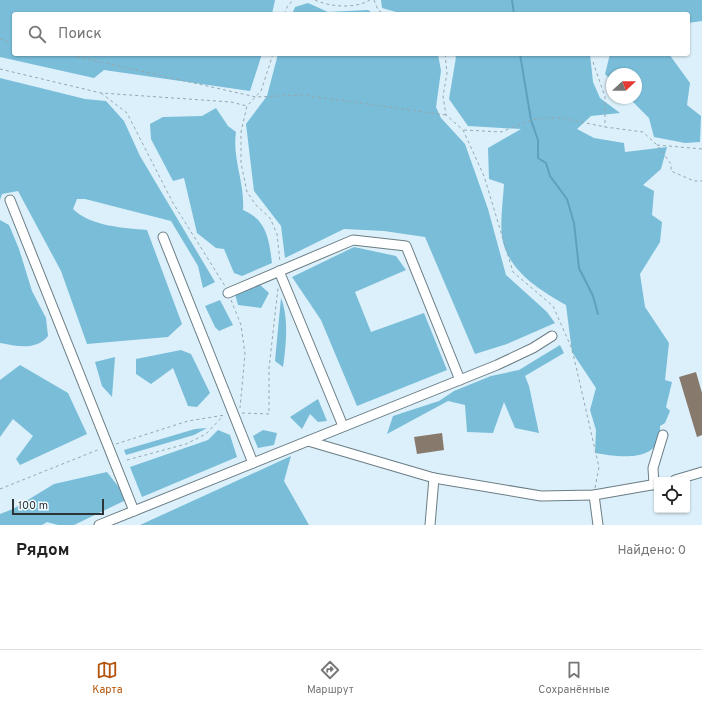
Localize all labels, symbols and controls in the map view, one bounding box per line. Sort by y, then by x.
search box [12,12,690,56]
icon: search [26,23,48,45]
text: Поиск [58,25,102,44]
north arrow [606,68,642,104]
map controls [654,477,690,513]
button: locate [654,477,690,513]
scale bar [12,497,104,516]
text: 100 m [18,499,48,513]
text: Рядом [16,540,69,562]
text: Найдено: 0 [618,543,686,559]
tab: Карта [92,659,122,697]
tab: Маршрут [307,659,354,697]
tab: Сохранённые [538,659,610,697]

